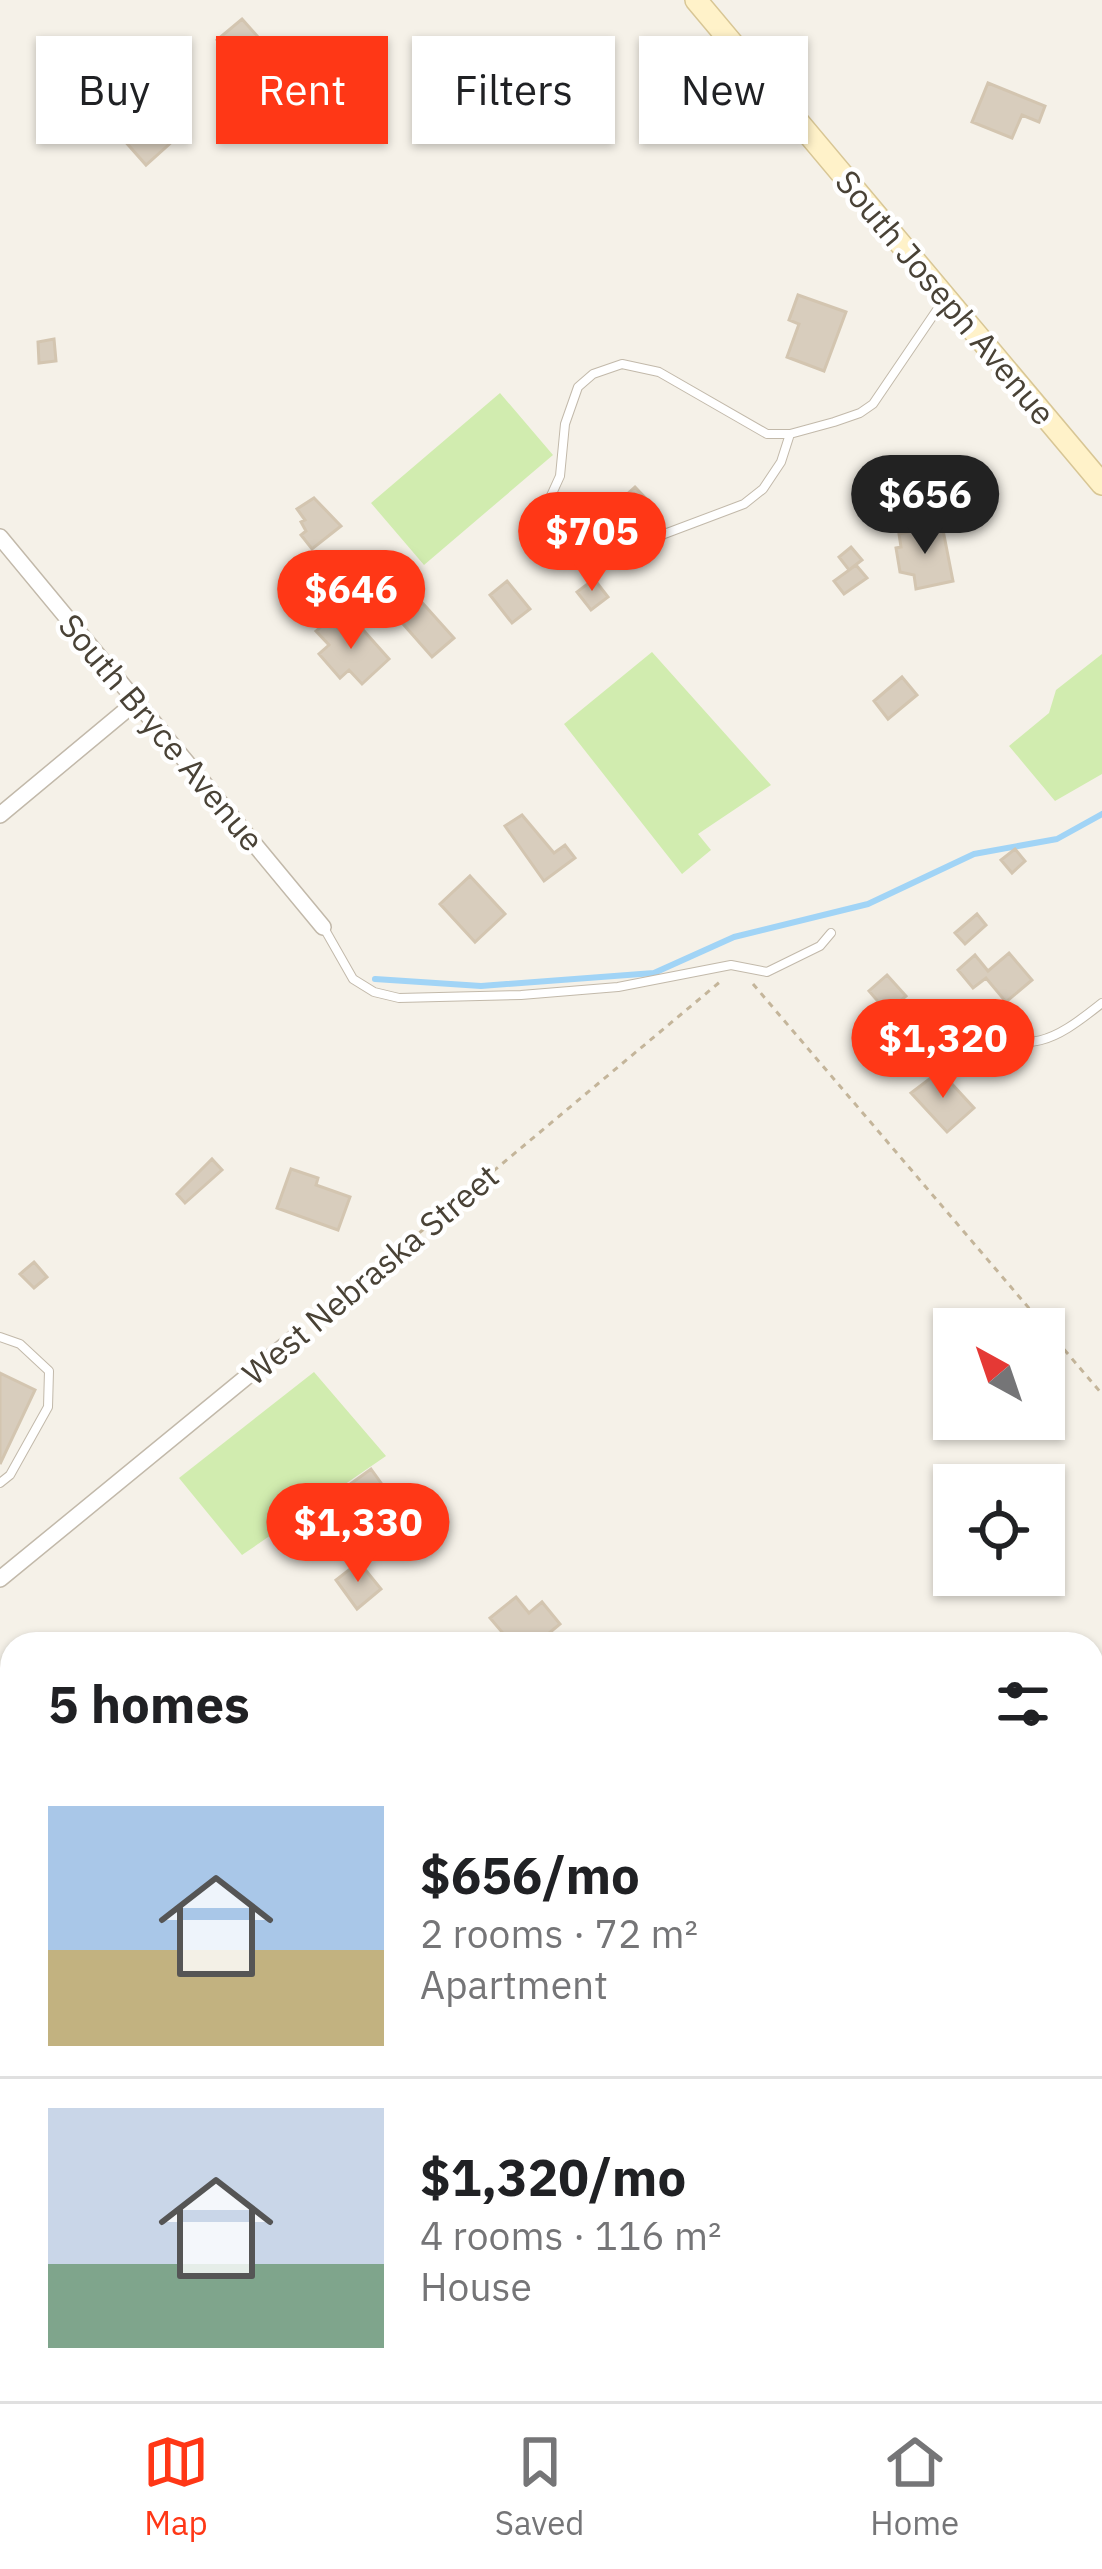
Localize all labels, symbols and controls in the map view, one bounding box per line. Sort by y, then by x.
chip: Buy [36,36,192,144]
chip: Rent [216,36,388,144]
chip: Filters [412,36,615,144]
chip: New [639,36,808,144]
street label: South Joseph Avenue [827,161,1065,433]
pin: $656 [854,455,996,557]
text: $656 [878,468,972,519]
pin: $705 [521,492,663,594]
text: $705 [545,505,639,556]
pin: $646 [280,550,422,652]
text: $646 [304,563,398,614]
street label: South Bryce Avenue [50,604,274,860]
pin: $1,320 [845,999,1041,1101]
text: $1,320 [878,1012,1008,1063]
street label: West Nebraska Street [233,1154,507,1394]
north arrow [933,1308,1065,1440]
map controls [933,1308,1065,1596]
button: locate [933,1464,1065,1596]
pin: $1,330 [260,1483,456,1585]
text: $1,330 [293,1496,423,1547]
text: 5 homes [48,1671,250,1737]
icon: filters [990,1671,1056,1737]
text: $656/mo [420,1842,640,1908]
icon: home [144,1854,288,1998]
text: 2 rooms · 72 m² [420,1908,698,1959]
text: Apartment [420,1959,608,2010]
text: $1,320/mo [420,2144,686,2210]
icon: home [144,2156,288,2300]
text: 4 rooms · 116 m² [420,2210,722,2261]
text: House [420,2261,532,2312]
tab: Map [143,2429,209,2544]
tab: Saved [495,2429,585,2544]
tab: Home [870,2429,959,2544]

